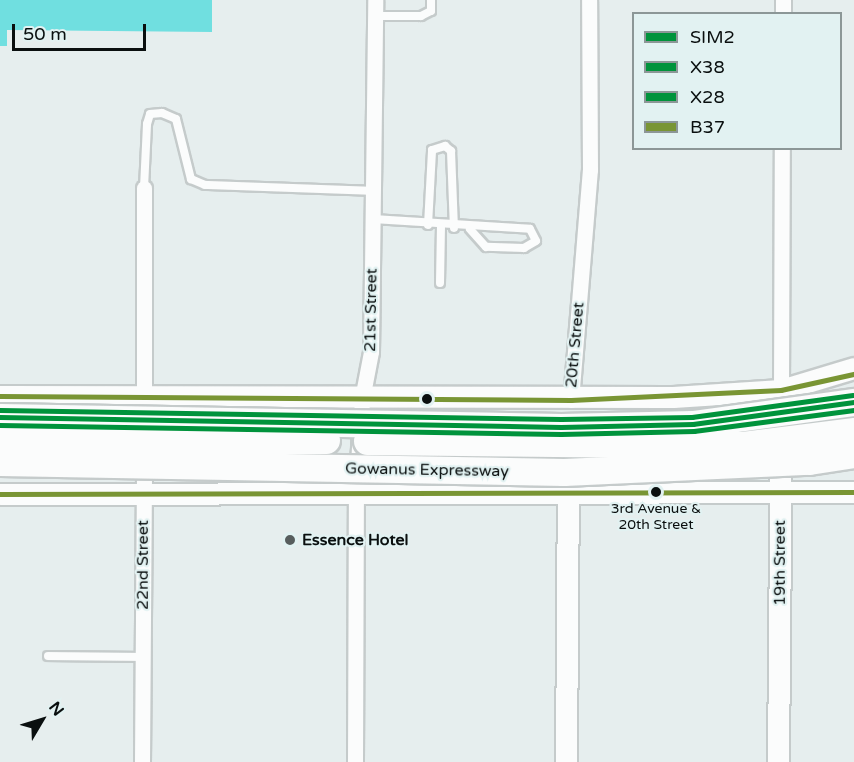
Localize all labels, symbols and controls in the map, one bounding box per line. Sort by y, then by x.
scale bar [15,12,148,50]
legend [632,12,842,150]
text: 50 m [23,23,67,45]
text: SIM2 [690,26,735,48]
text: X38 [690,56,725,78]
text: X28 [690,86,725,108]
text: B37 [690,116,725,138]
street label: 21st Street [361,268,381,352]
street label: 20th Street [562,301,588,389]
unlabelled marker [421,393,433,405]
street label: Gowanus Expressway [345,459,509,481]
marker: 3rd Avenue & 20th Street [650,486,662,498]
place label: 3rd Avenue & 20th Street [611,501,701,534]
street label: 22nd Street [133,520,153,610]
street label: 19th Street [770,520,790,606]
place label: Essence Hotel [302,530,409,550]
marker: Essence Hotel [283,533,297,547]
north arrow [12,690,72,750]
text: N [44,698,68,720]

